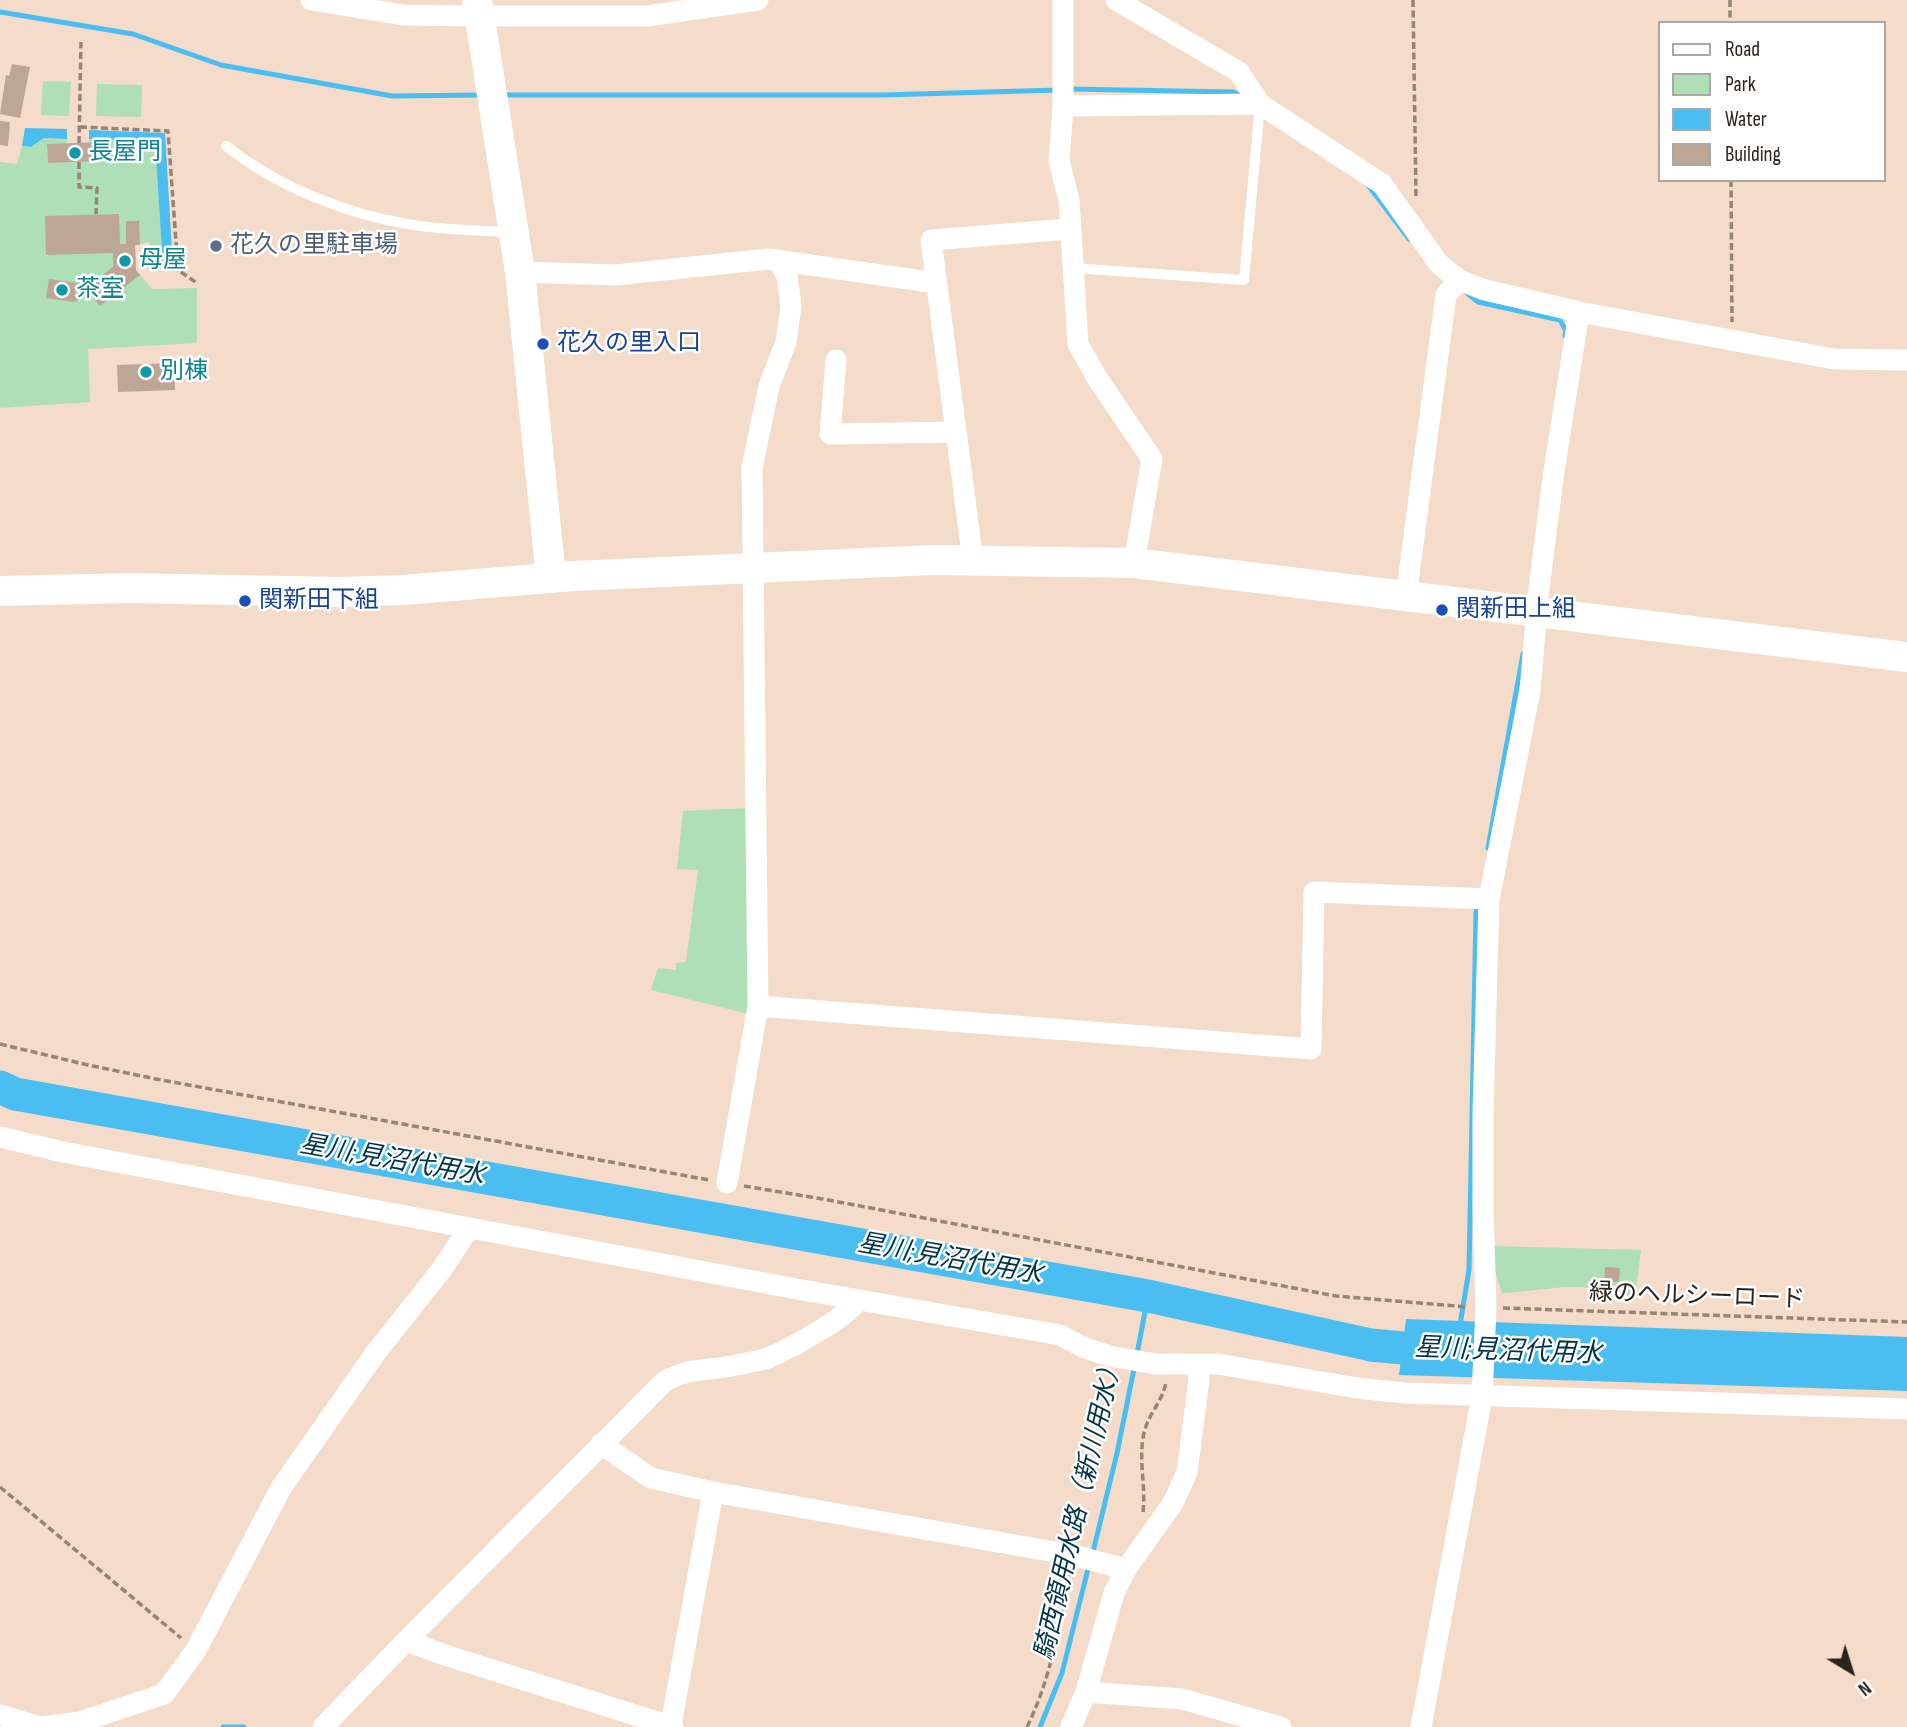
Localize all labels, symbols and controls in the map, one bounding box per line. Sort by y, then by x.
legend [1658,21,1886,182]
text: Road [1725,37,1760,62]
text: Park [1725,72,1756,97]
text: Water [1725,107,1767,132]
place label: 長屋門 [89,139,161,167]
text: Building [1725,142,1781,167]
marker: 長屋門 [67,145,83,161]
place label: 花久の里駐車場 [230,232,398,260]
marker: 花久の里駐車場 [208,238,224,254]
place label: 母屋 [139,247,187,275]
marker: 母屋 [117,253,133,269]
place label: 茶室 [76,276,124,304]
marker: 茶室 [54,282,70,298]
place label: 花久の里入口 [557,330,701,358]
marker: 花久の里入口 [535,336,551,352]
place label: 別棟 [160,358,208,386]
marker: 別棟 [138,364,154,380]
place label: 関新田下組 [259,587,379,615]
marker: 関新田下組 [237,593,253,609]
place label: 関新田上組 [1456,596,1576,624]
marker: 関新田上組 [1434,602,1450,618]
water label: 星川;見沼代用水 [297,1129,487,1193]
water label: 星川;見沼代用水 [855,1228,1045,1292]
street label: 緑のヘルシーロード [1589,1279,1805,1315]
water label: 星川;見沼代用水 [1414,1333,1602,1371]
water label: 騎西領用水路（新川用水） [1030,1352,1130,1664]
north arrow [1816,1636,1886,1706]
text: N [1853,1676,1875,1700]

